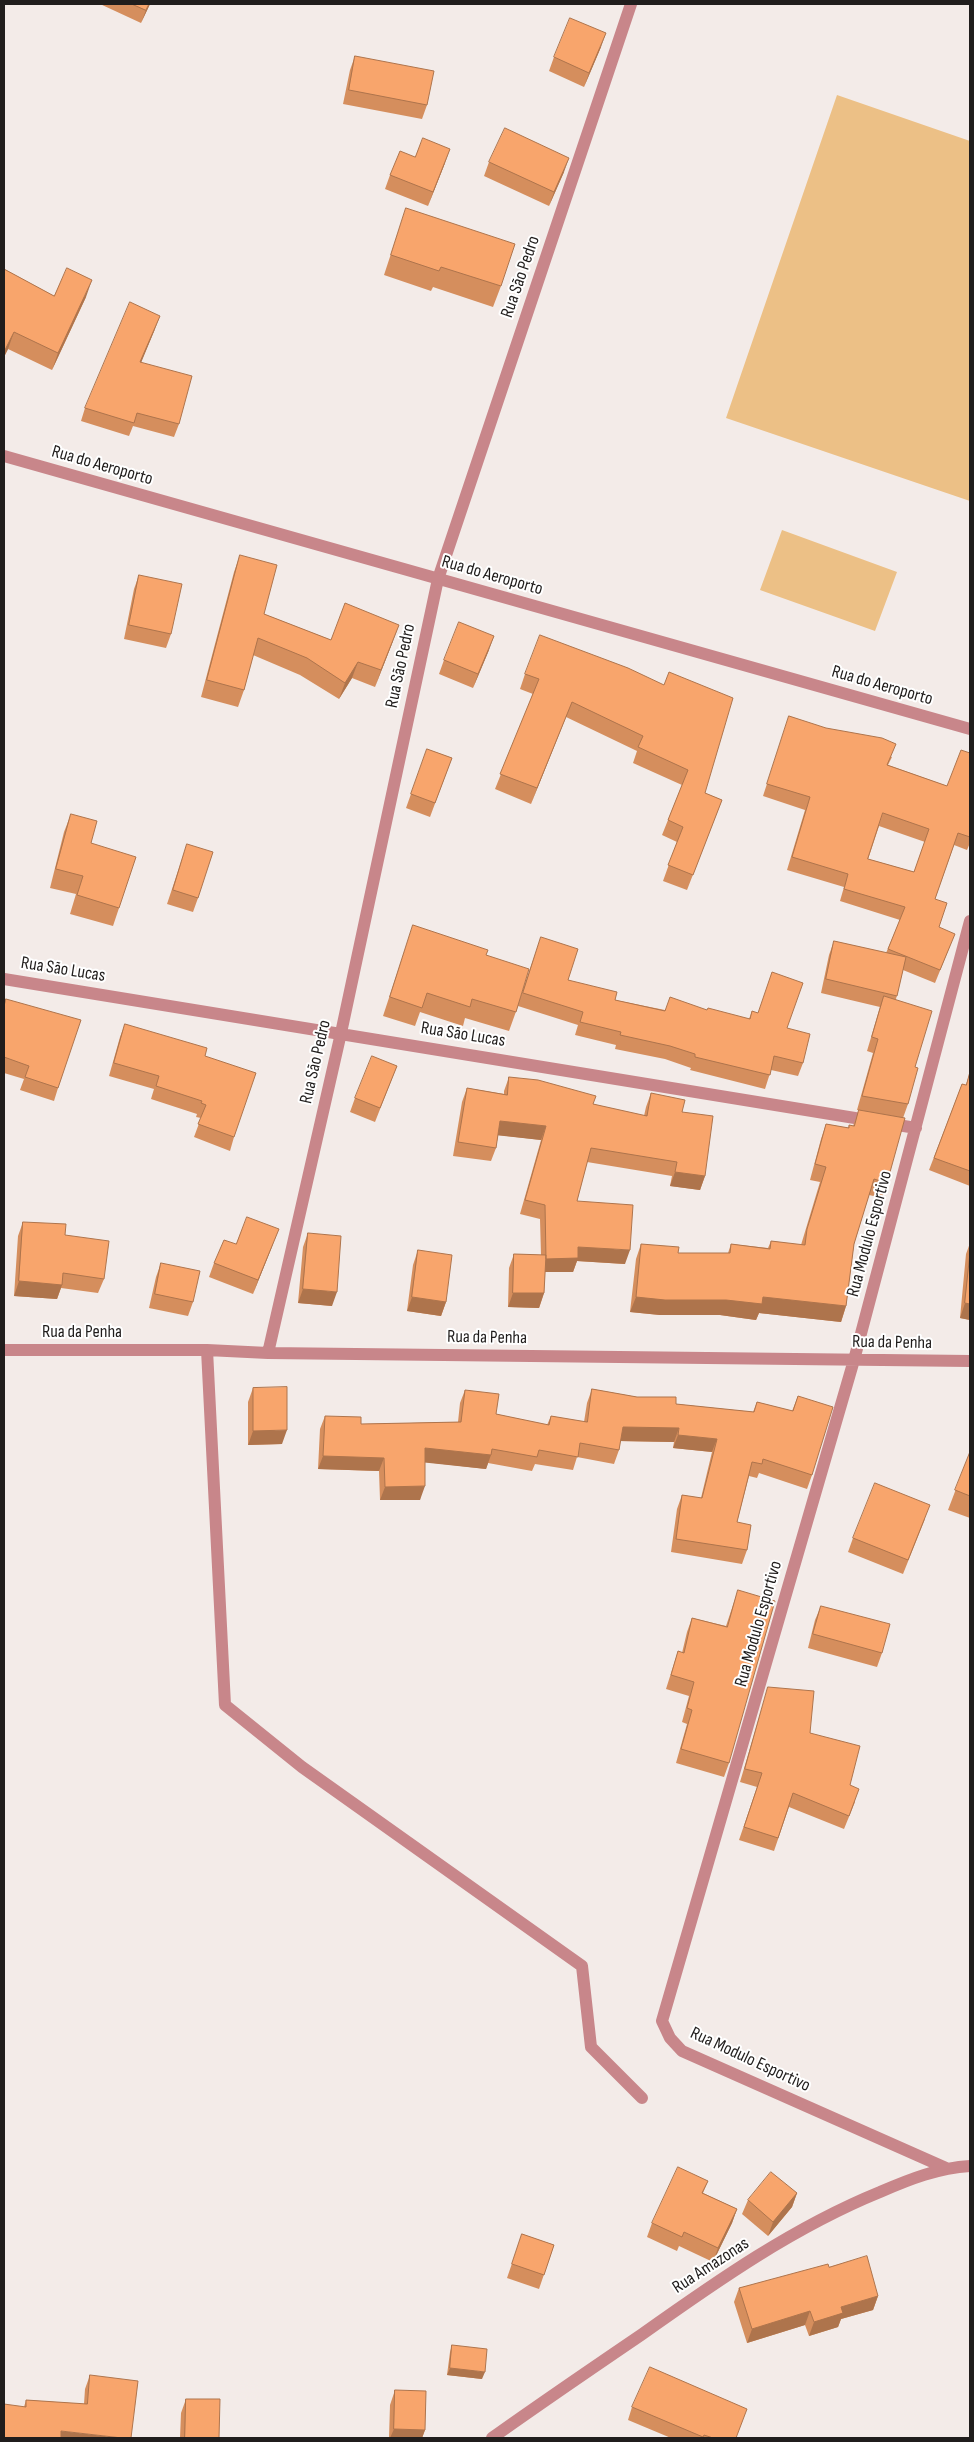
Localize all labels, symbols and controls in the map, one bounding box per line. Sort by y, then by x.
street label: Rua São Pedro [497,233,545,321]
street label: Rua do Aeroporto [49,441,155,491]
street label: Rua do Aeroporto [439,551,545,601]
street label: Rua São Pedro [382,622,420,710]
street label: Rua do Aeroporto [829,661,935,711]
street label: Rua São Lucas [19,953,107,987]
street label: Rua São Pedro [296,1018,336,1106]
street label: Rua São Lucas [419,1018,507,1052]
street label: Rua Modulo Esportivo [843,1169,897,1299]
street label: Rua da Penha [42,1321,122,1343]
street label: Rua da Penha [447,1327,527,1349]
street label: Rua da Penha [852,1332,932,1354]
street label: Rua Modulo Esportivo [731,1559,787,1689]
street label: Rua Modulo Esportivo [687,2023,813,2097]
street label: Rua Amazonas [669,2233,753,2299]

